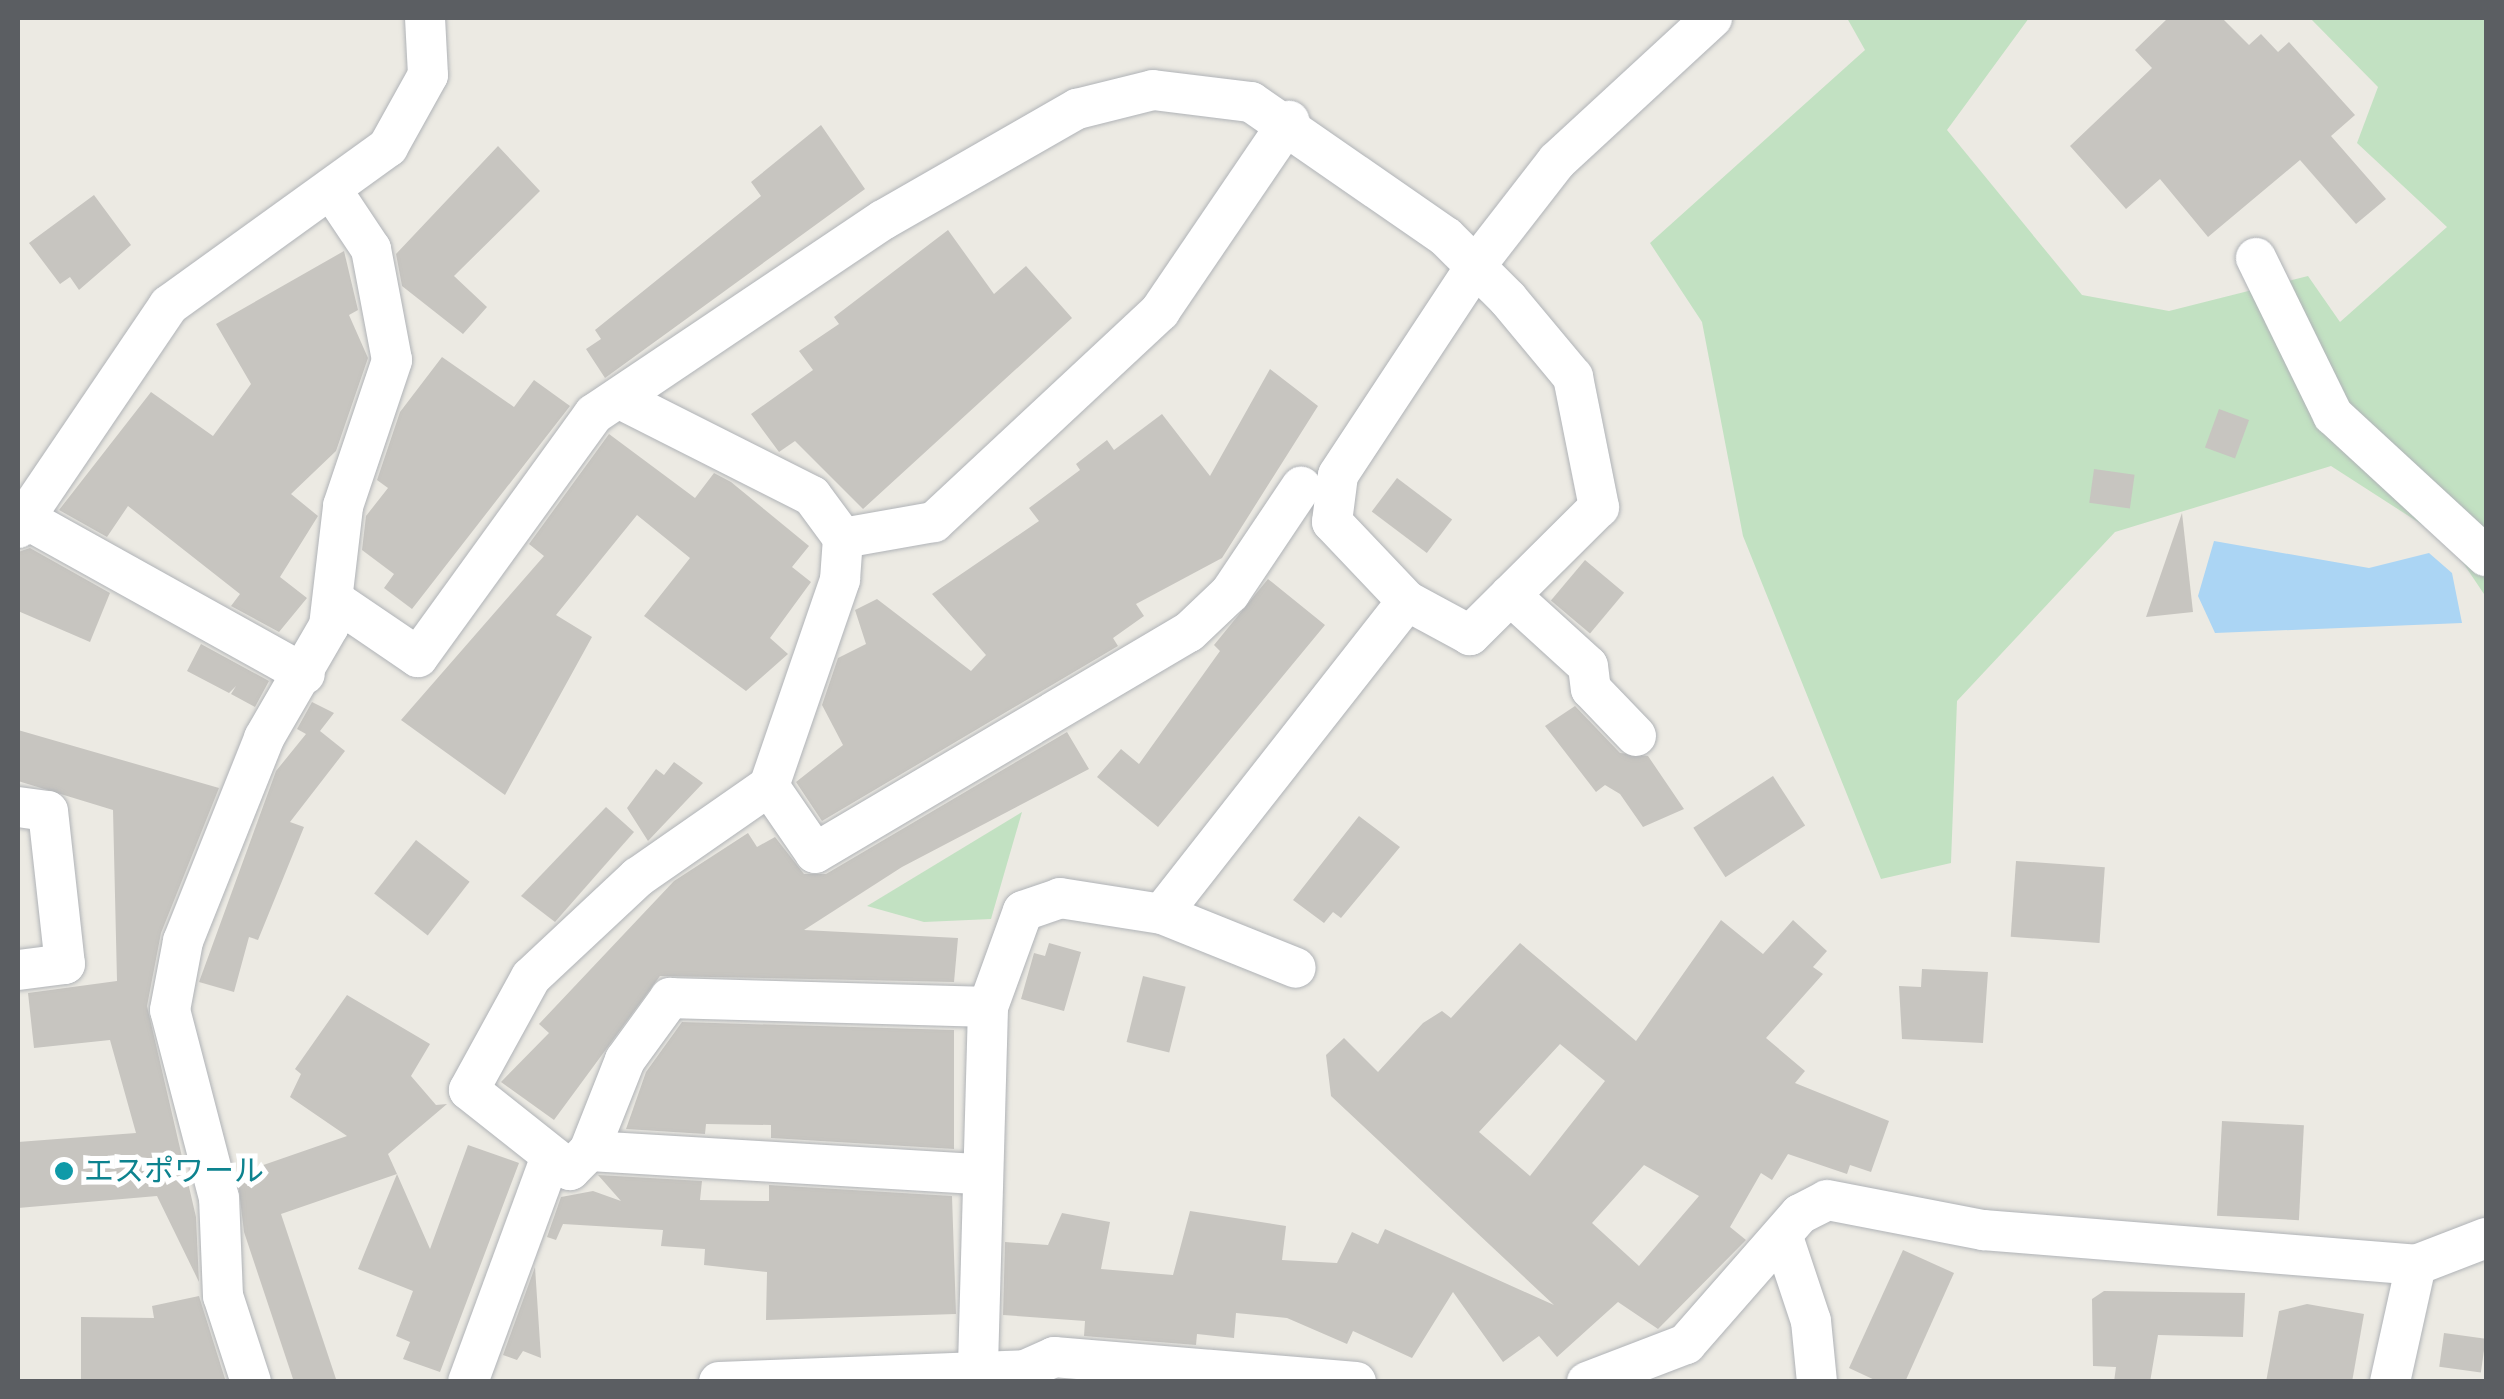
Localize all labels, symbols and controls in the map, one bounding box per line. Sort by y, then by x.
place label: エスポワール [84,1153,264,1189]
marker: エスポワール [53,1160,75,1182]

